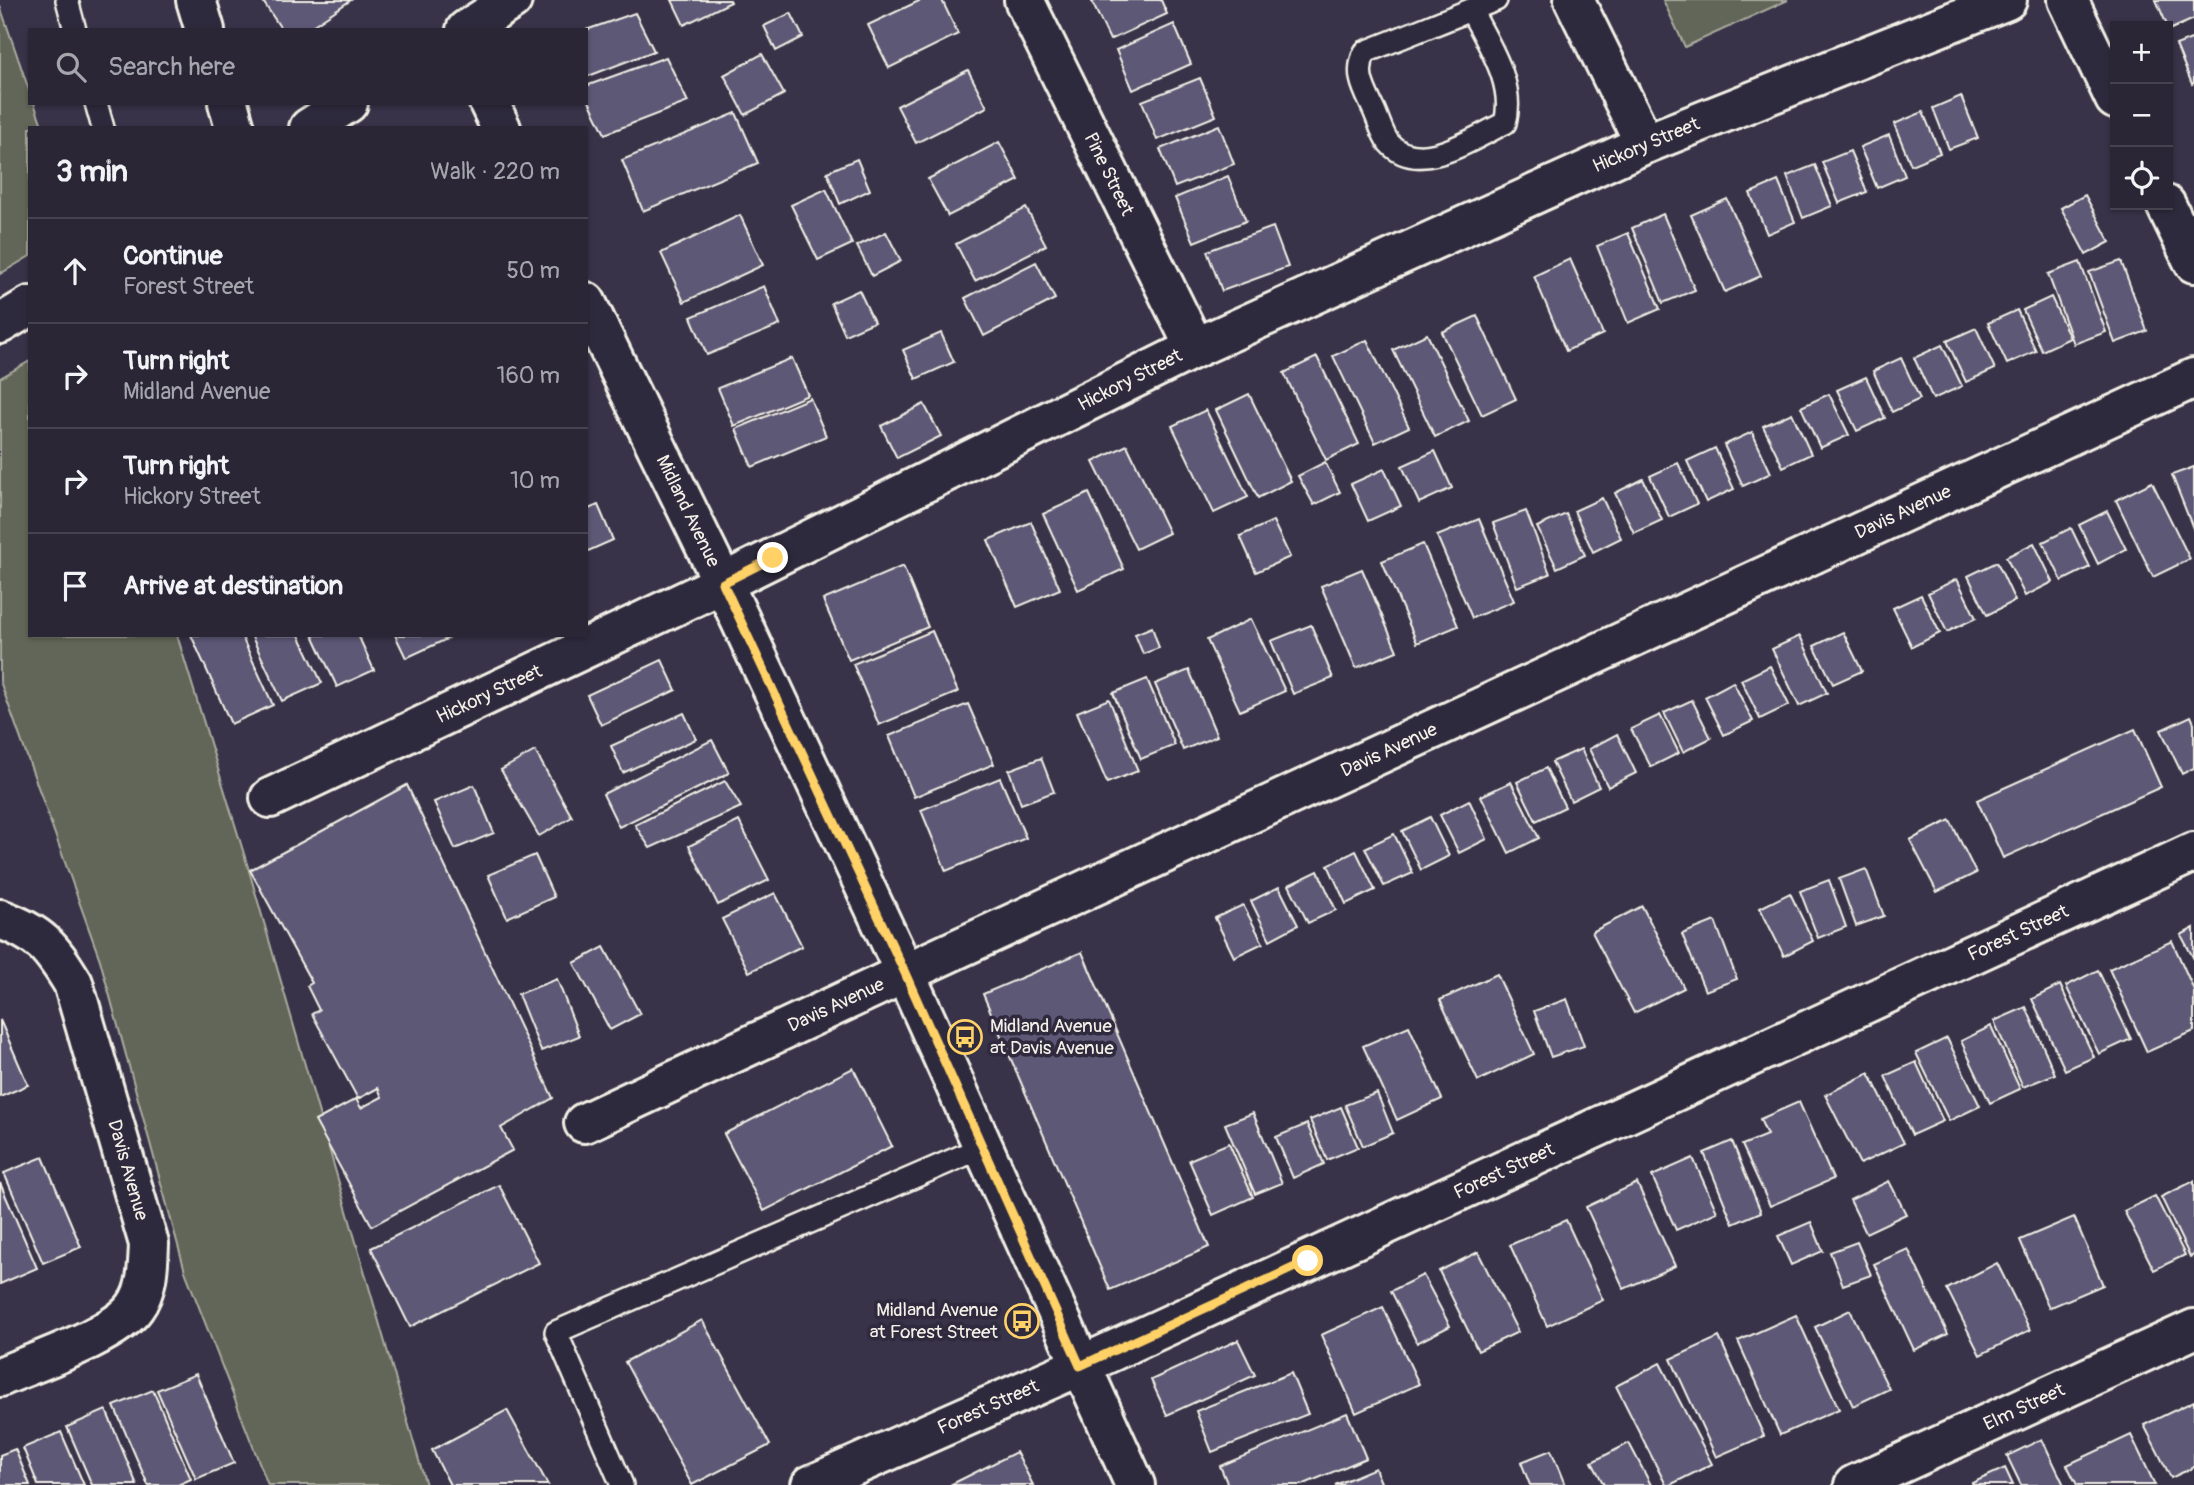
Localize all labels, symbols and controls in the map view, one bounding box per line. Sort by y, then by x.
map controls [2110,21,2173,210]
button: + [2110,21,2173,84]
search box [28,28,588,105]
icon: search [52,48,90,86]
text: Search here [108,51,235,83]
button: − [2110,84,2173,147]
street label: Hickory Street [1589,112,1703,178]
street label: Pine Street [1079,129,1140,220]
button: locate [2110,147,2173,210]
text: 3 min [56,153,128,190]
text: Walk · 220 m [430,157,560,186]
text: Continue [123,240,223,272]
icon: ahead [56,252,94,290]
text: 50 m [506,256,560,285]
text: Forest Street [123,272,254,301]
street label: Hickory Street [1074,343,1186,417]
text: Turn right [123,345,229,377]
icon: right [56,357,94,395]
text: 160 m [496,361,560,390]
text: Midland Avenue [123,377,270,406]
text: Turn right [123,450,229,482]
street label: Midland Avenue [651,451,726,572]
icon: right [56,462,94,500]
text: 10 m [510,466,560,495]
street label: Davis Avenue [1851,479,1956,545]
text: Hickory Street [123,482,261,511]
route end [757,542,788,573]
icon: arrive [56,567,94,605]
text: Arrive at destination [123,570,343,602]
street label: Hickory Street [432,659,546,729]
street label: Davis Avenue [1337,717,1442,783]
street label: Forest Street [1964,899,2072,967]
street label: Davis Avenue [784,972,889,1038]
place label: Midland Avenue at Davis Avenue [990,1014,1114,1060]
bus stop icon: Midland Avenue at Davis Avenue [946,1018,984,1056]
street label: Davis Avenue [102,1117,154,1224]
street label: Forest Street [1450,1137,1558,1205]
route start [1292,1245,1323,1276]
place label: Midland Avenue at Forest Street [870,1298,999,1344]
bus stop icon: Midland Avenue at Forest Street [1003,1302,1041,1340]
street label: Forest Street [934,1374,1043,1440]
street label: Elm Street [1980,1378,2069,1436]

